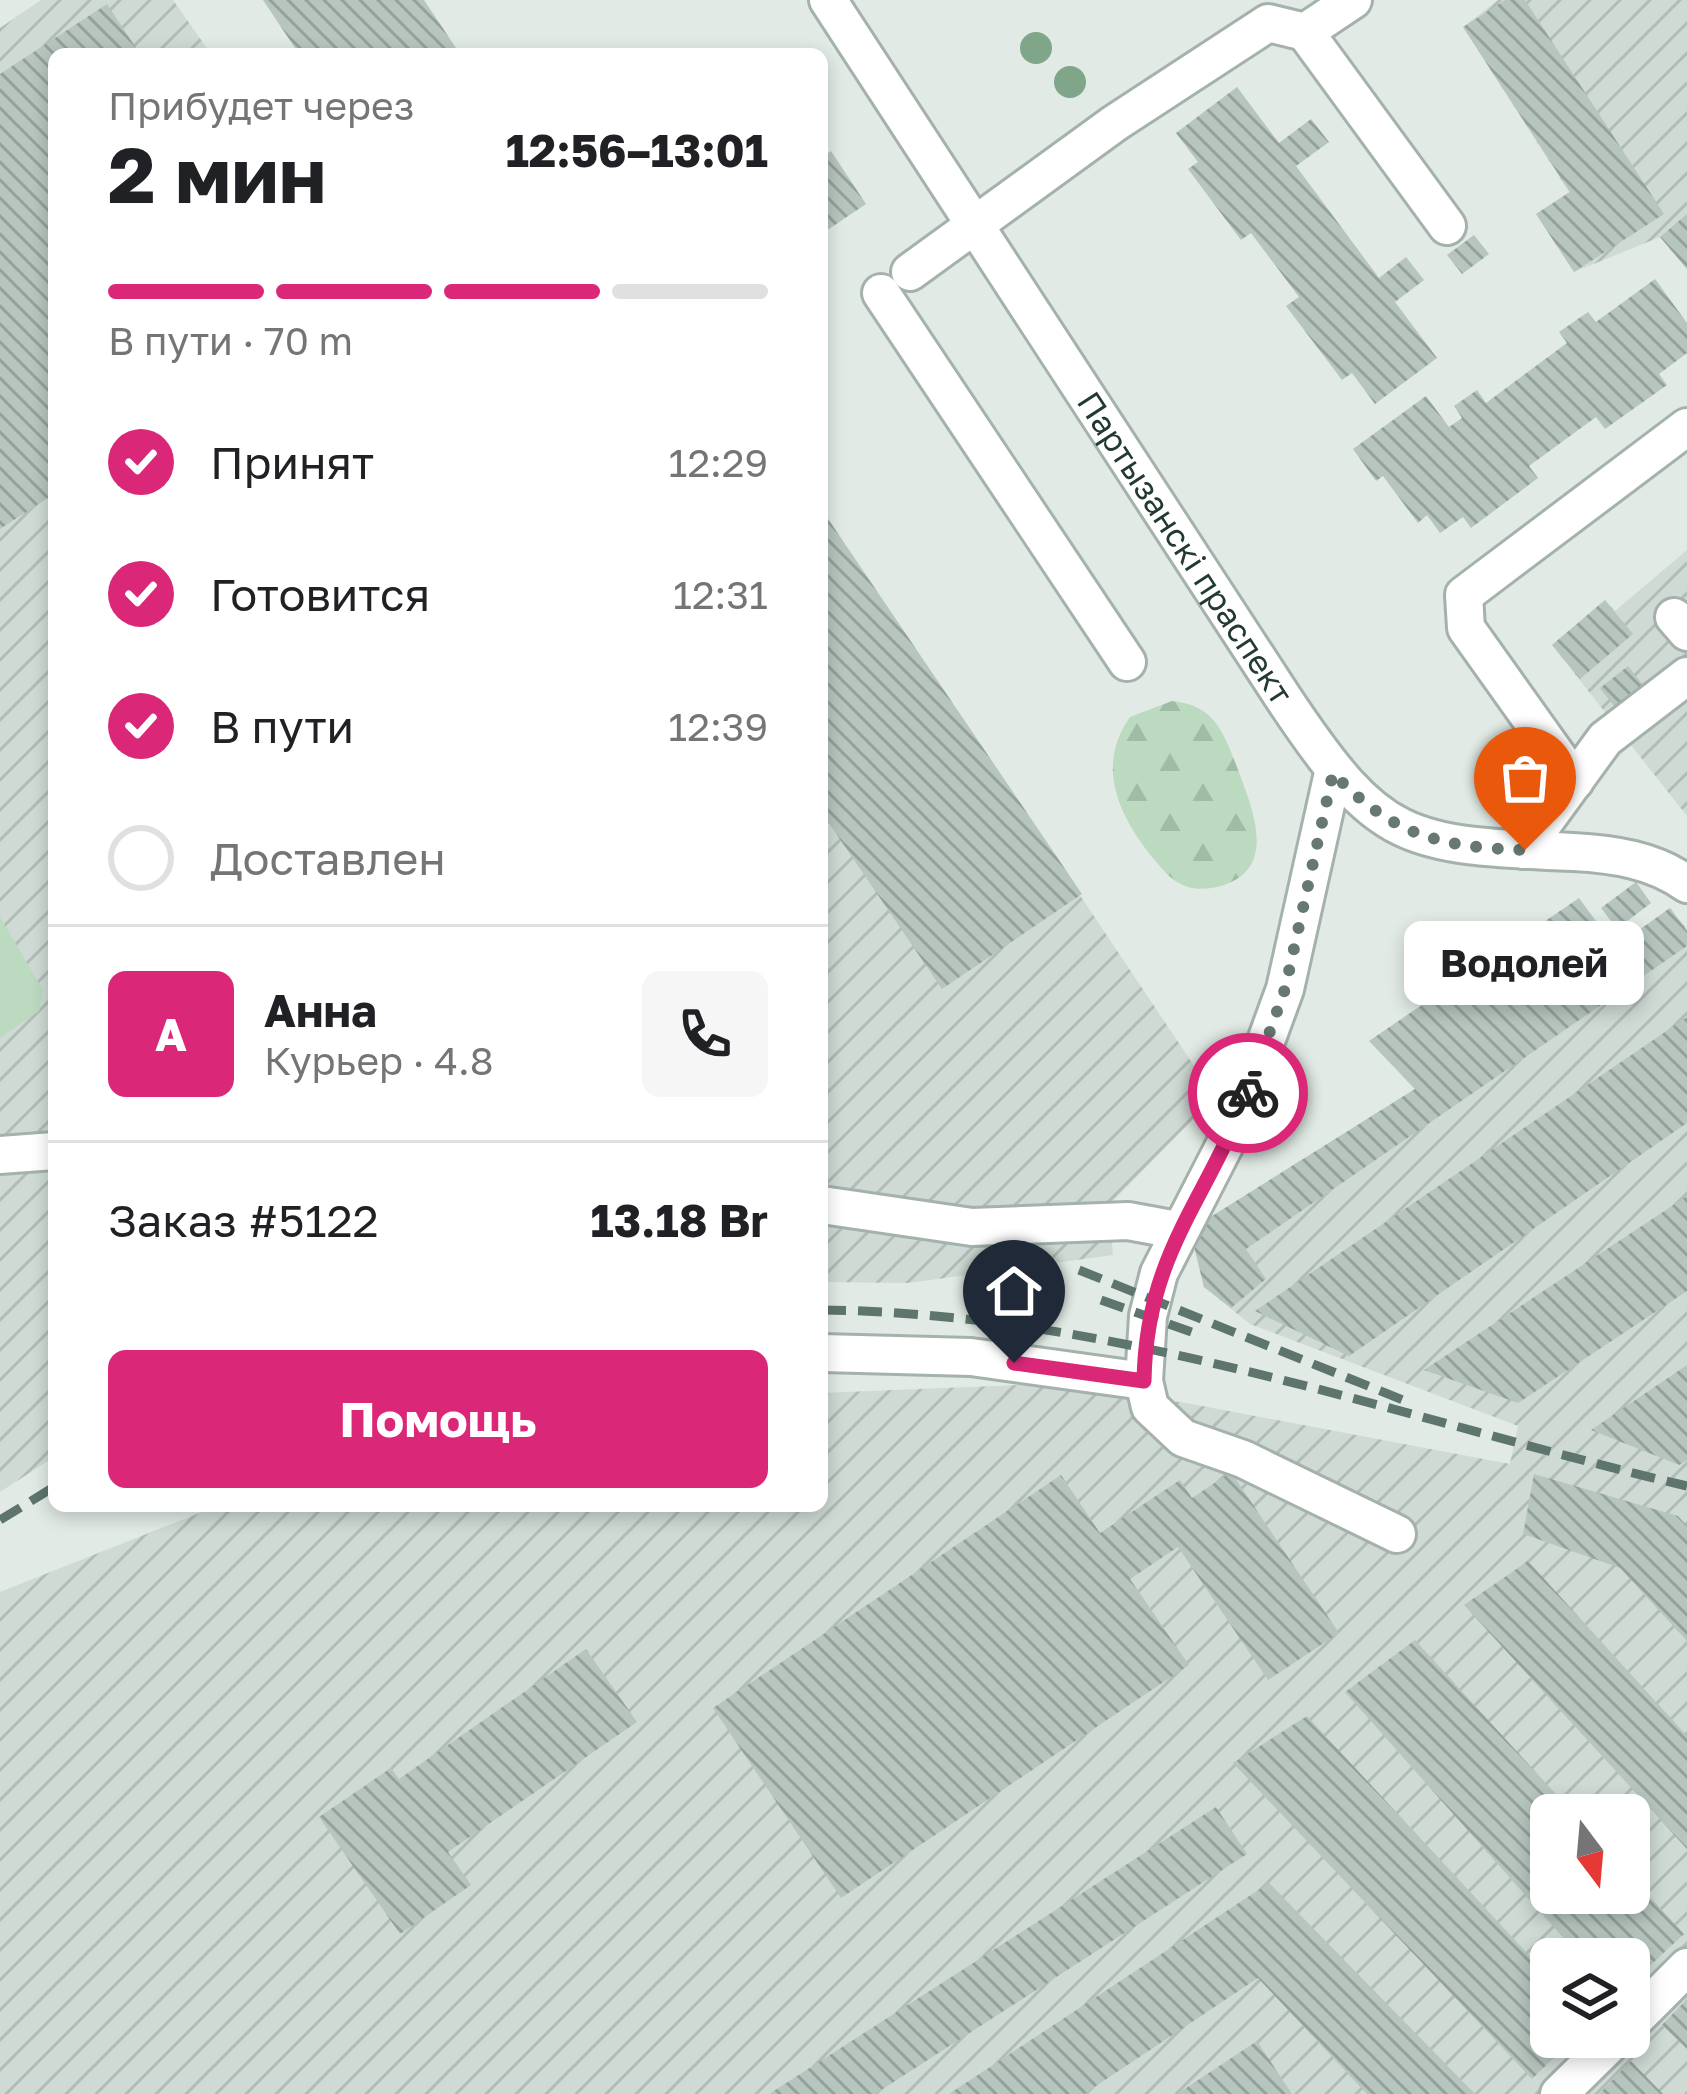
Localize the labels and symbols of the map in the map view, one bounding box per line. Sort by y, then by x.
street label: Партызанскі праспект [1070,384,1302,711]
pin [1474,727,1576,850]
callout: Водолей [1405,922,1645,1006]
courier [1188,1033,1308,1153]
pin [963,1240,1065,1363]
north arrow [1530,1794,1650,1914]

